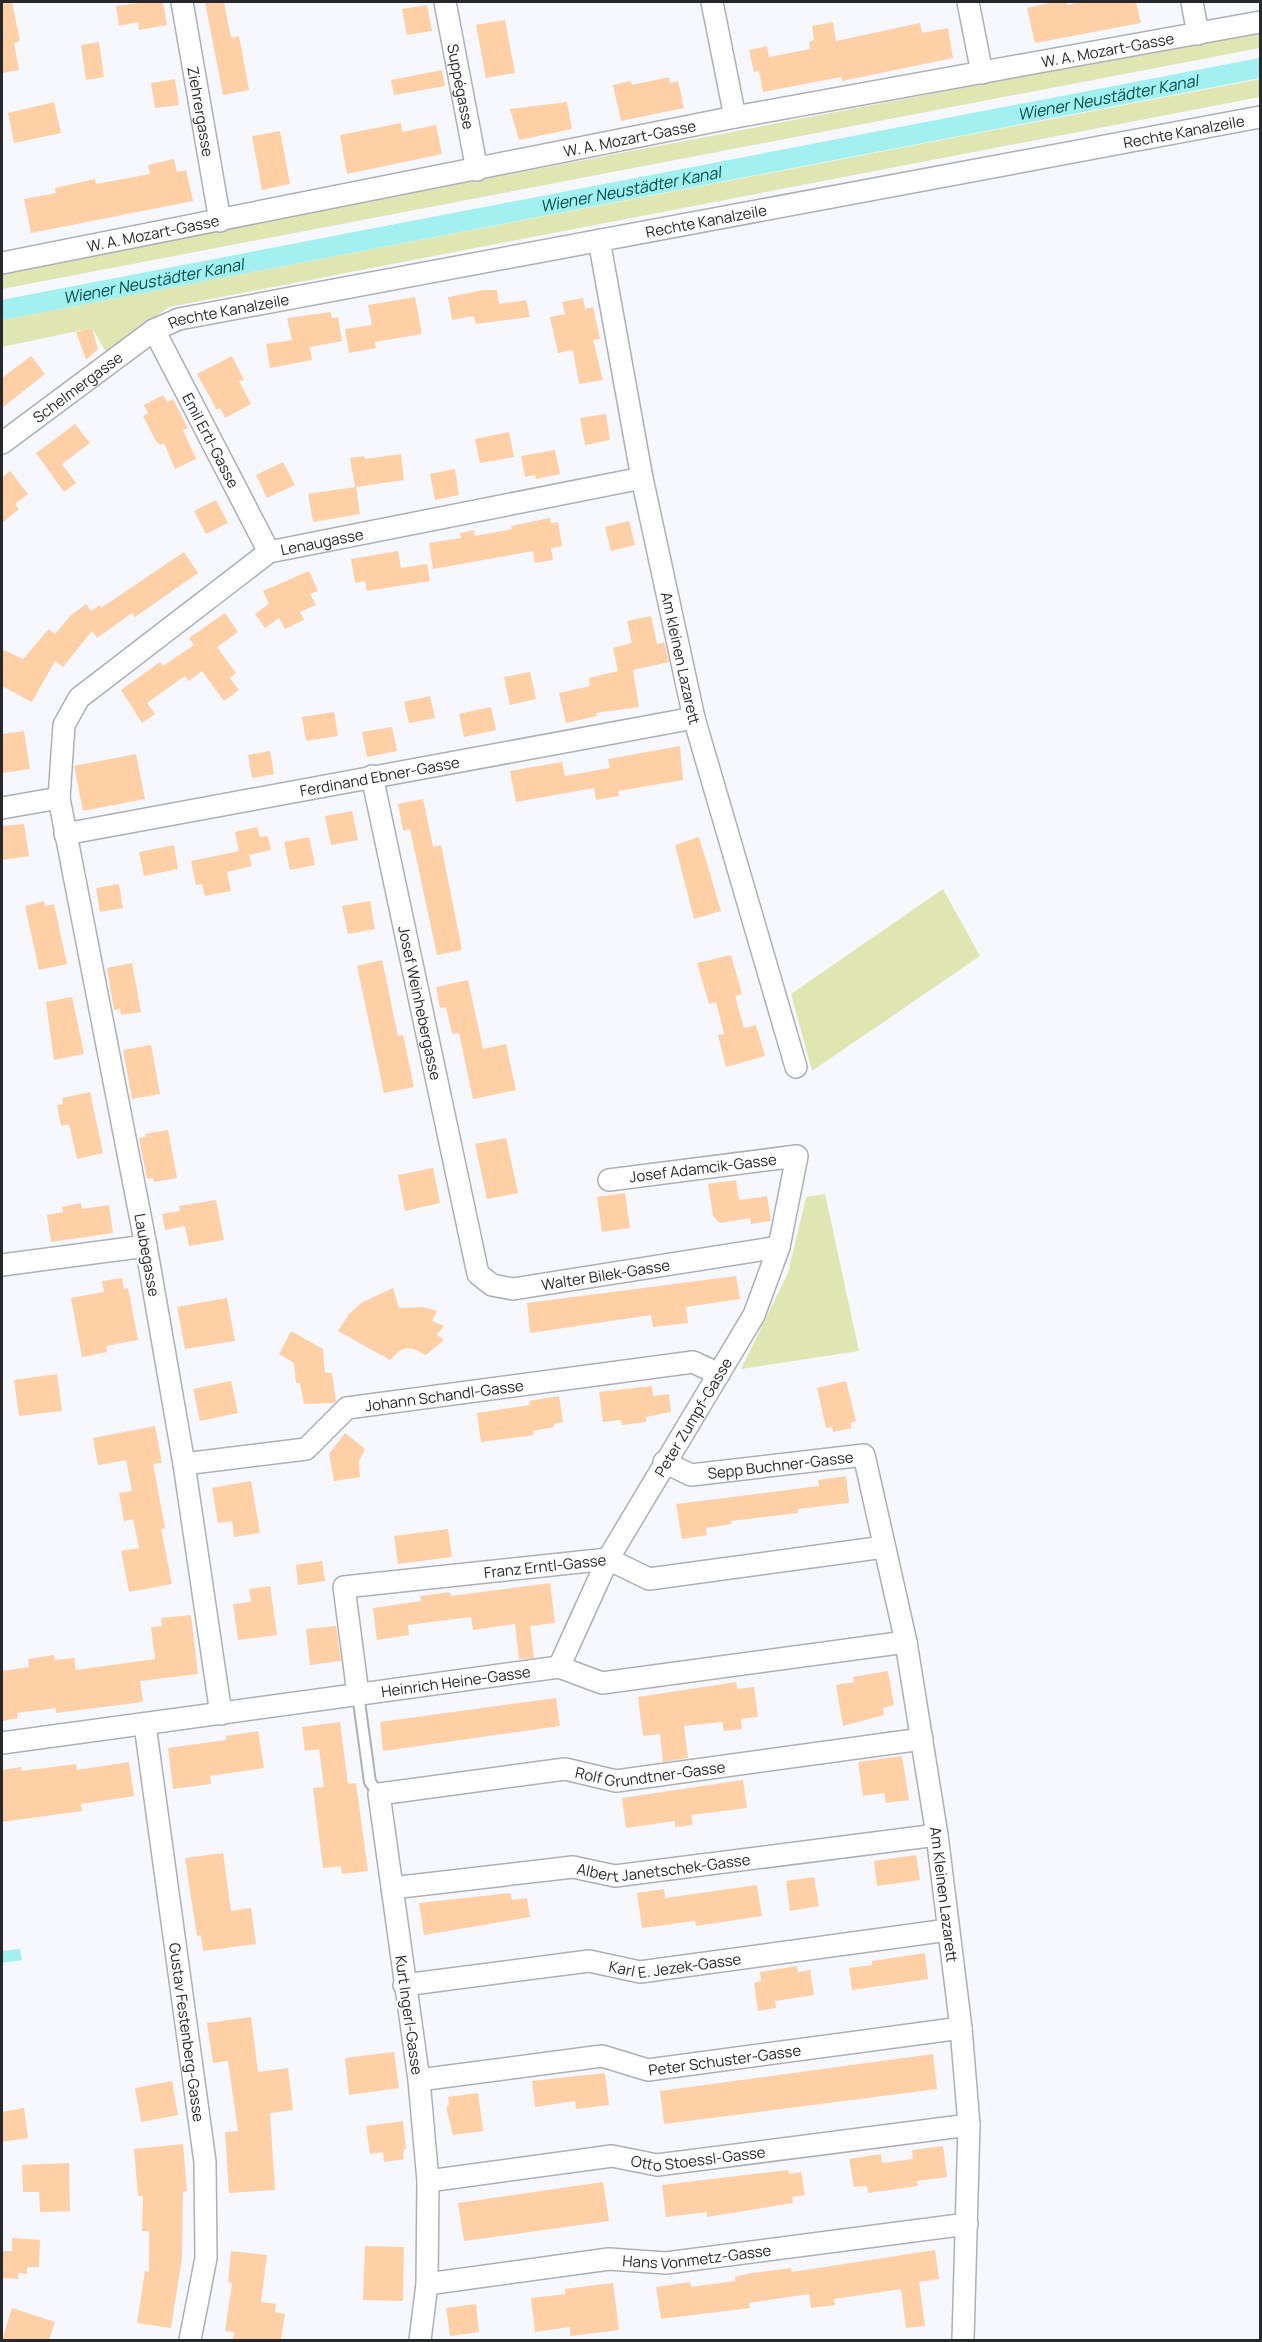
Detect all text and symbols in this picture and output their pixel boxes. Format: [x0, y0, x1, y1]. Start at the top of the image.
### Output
street label: W. A. Mozart-Gasse [1039, 27, 1176, 72]
street label: Suppégasse [443, 42, 480, 131]
street label: Ziehrergasse [183, 65, 219, 158]
water label: Wiener Neustädter Kanal [1016, 69, 1202, 125]
street label: Rechte Kanalzeile [1122, 110, 1246, 153]
street label: W. A. Mozart-Gasse [562, 115, 698, 161]
water label: Wiener Neustädter Kanal [538, 161, 725, 217]
street label: Rechte Kanalzeile [644, 199, 769, 242]
street label: W. A. Mozart-Gasse [85, 209, 221, 256]
water label: Wiener Neustädter Kanal [61, 252, 248, 309]
street label: Rechte Kanalzeile [165, 288, 291, 333]
street label: Schelmergasse [28, 346, 127, 427]
street label: Emil Ertl-Gasse [178, 389, 245, 492]
street label: Lenaugasse [279, 523, 365, 560]
street label: Am kleinen Lazarett [656, 590, 706, 727]
street label: Ferdinand Ebner-Gasse [298, 751, 462, 801]
street label: Josef Weinhebergasse [394, 924, 447, 1082]
street label: Josef Adamcik-Gasse [628, 1149, 778, 1187]
street label: Laubegasse [129, 1212, 165, 1299]
street label: Walter Bilek-Gasse [540, 1254, 672, 1295]
street label: Peter Zumpf-Gasse [649, 1353, 737, 1481]
street label: Johann Schandl-Gasse [364, 1374, 525, 1416]
street label: Sepp Buchner-Gasse [706, 1446, 855, 1484]
street label: Franz Erntl-Gasse [483, 1549, 607, 1583]
street label: Heinrich Heine-Gasse [380, 1660, 532, 1702]
street label: Rolf Grundtner-Gasse [573, 1756, 727, 1792]
street label: Am Kleinen Lazarett [925, 1825, 963, 1963]
street label: Albert Janetschek-Gasse [575, 1848, 752, 1887]
street label: Gustav Festenberg-Gasse [164, 1941, 210, 2123]
street label: Karl E. Jezek-Gasse [607, 1948, 743, 1983]
street label: Kurt Ingerl-Gasse [390, 1954, 428, 2076]
street label: Peter Schuster-Gasse [647, 2039, 802, 2080]
street label: Otto Stoessl-Gasse [629, 2141, 767, 2176]
street label: Hans Vonmetz-Gasse [622, 2239, 773, 2274]

